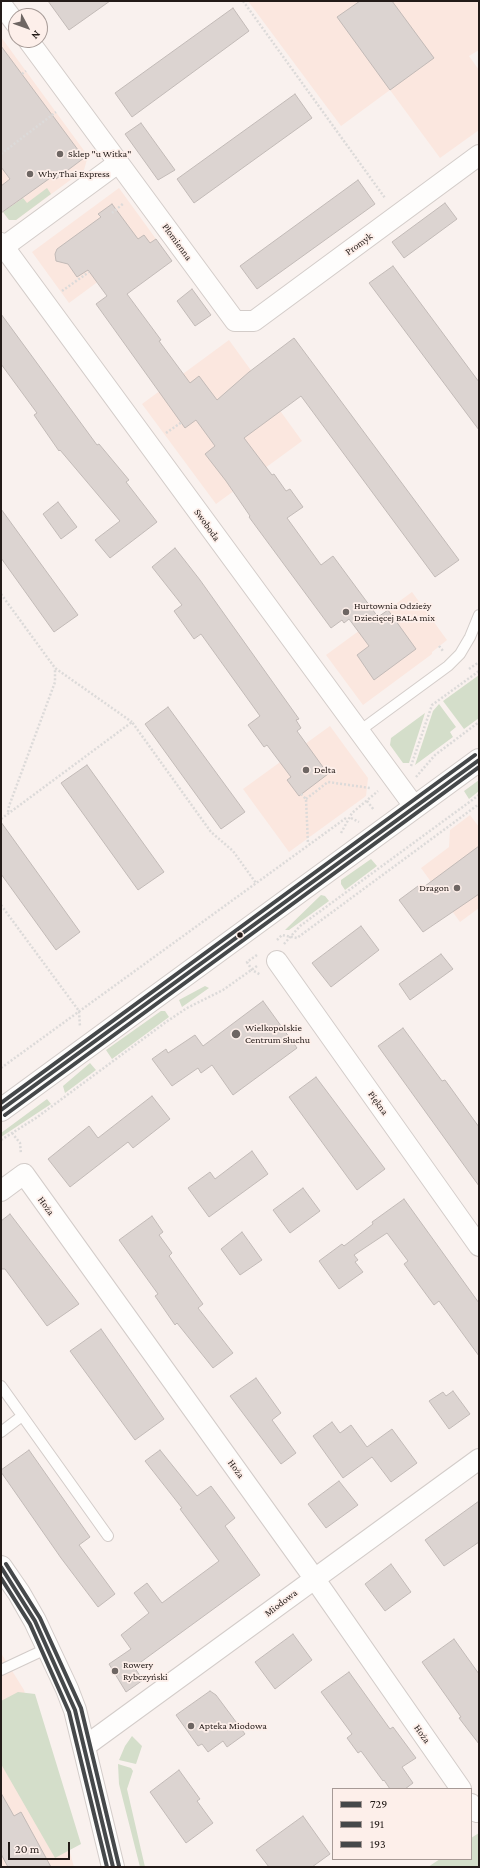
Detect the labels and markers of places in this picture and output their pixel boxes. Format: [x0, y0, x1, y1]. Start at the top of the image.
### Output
place label: Sklep "u Witka" [68, 148, 131, 160]
marker: Sklep "u Witka" [55, 149, 65, 159]
place label: Why Thai Express [38, 168, 110, 180]
marker: Why Thai Express [25, 169, 35, 179]
place label: Hurtownia Odzieży Dziecięcej BALA mix [354, 600, 435, 624]
marker: Hurtownia Odzieży Dziecięcej BALA mix [341, 607, 351, 617]
place label: Delta [314, 764, 336, 776]
marker: Delta [301, 765, 311, 775]
place label: Dragon [419, 882, 449, 894]
marker: Dragon [452, 883, 462, 893]
unlabelled marker [235, 930, 245, 940]
place label: Wielkopolskie Centrum Słuchu [245, 1022, 310, 1046]
marker: Wielkopolskie Centrum Słuchu [230, 1028, 242, 1040]
place label: Rowery Rybczyński [123, 1659, 168, 1682]
marker: Rowery Rybczyński [110, 1666, 120, 1676]
place label: Apteka Miodowa [199, 1720, 267, 1732]
marker: Apteka Miodowa [186, 1721, 196, 1731]

